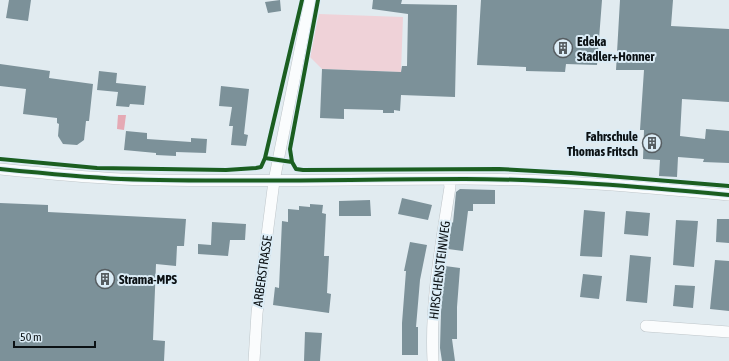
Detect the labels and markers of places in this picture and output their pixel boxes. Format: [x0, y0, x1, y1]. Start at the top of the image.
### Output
place label: Edeka Stadler+Honner [577, 34, 655, 64]
building icon: Edeka Stadler+Honner [552, 37, 574, 59]
place label: Fahrschule Thomas Fritsch [567, 129, 638, 159]
building icon: Fahrschule Thomas Fritsch [641, 132, 663, 154]
building icon: Strama-MPS [94, 268, 116, 290]
place label: Strama-MPS [119, 272, 178, 287]

